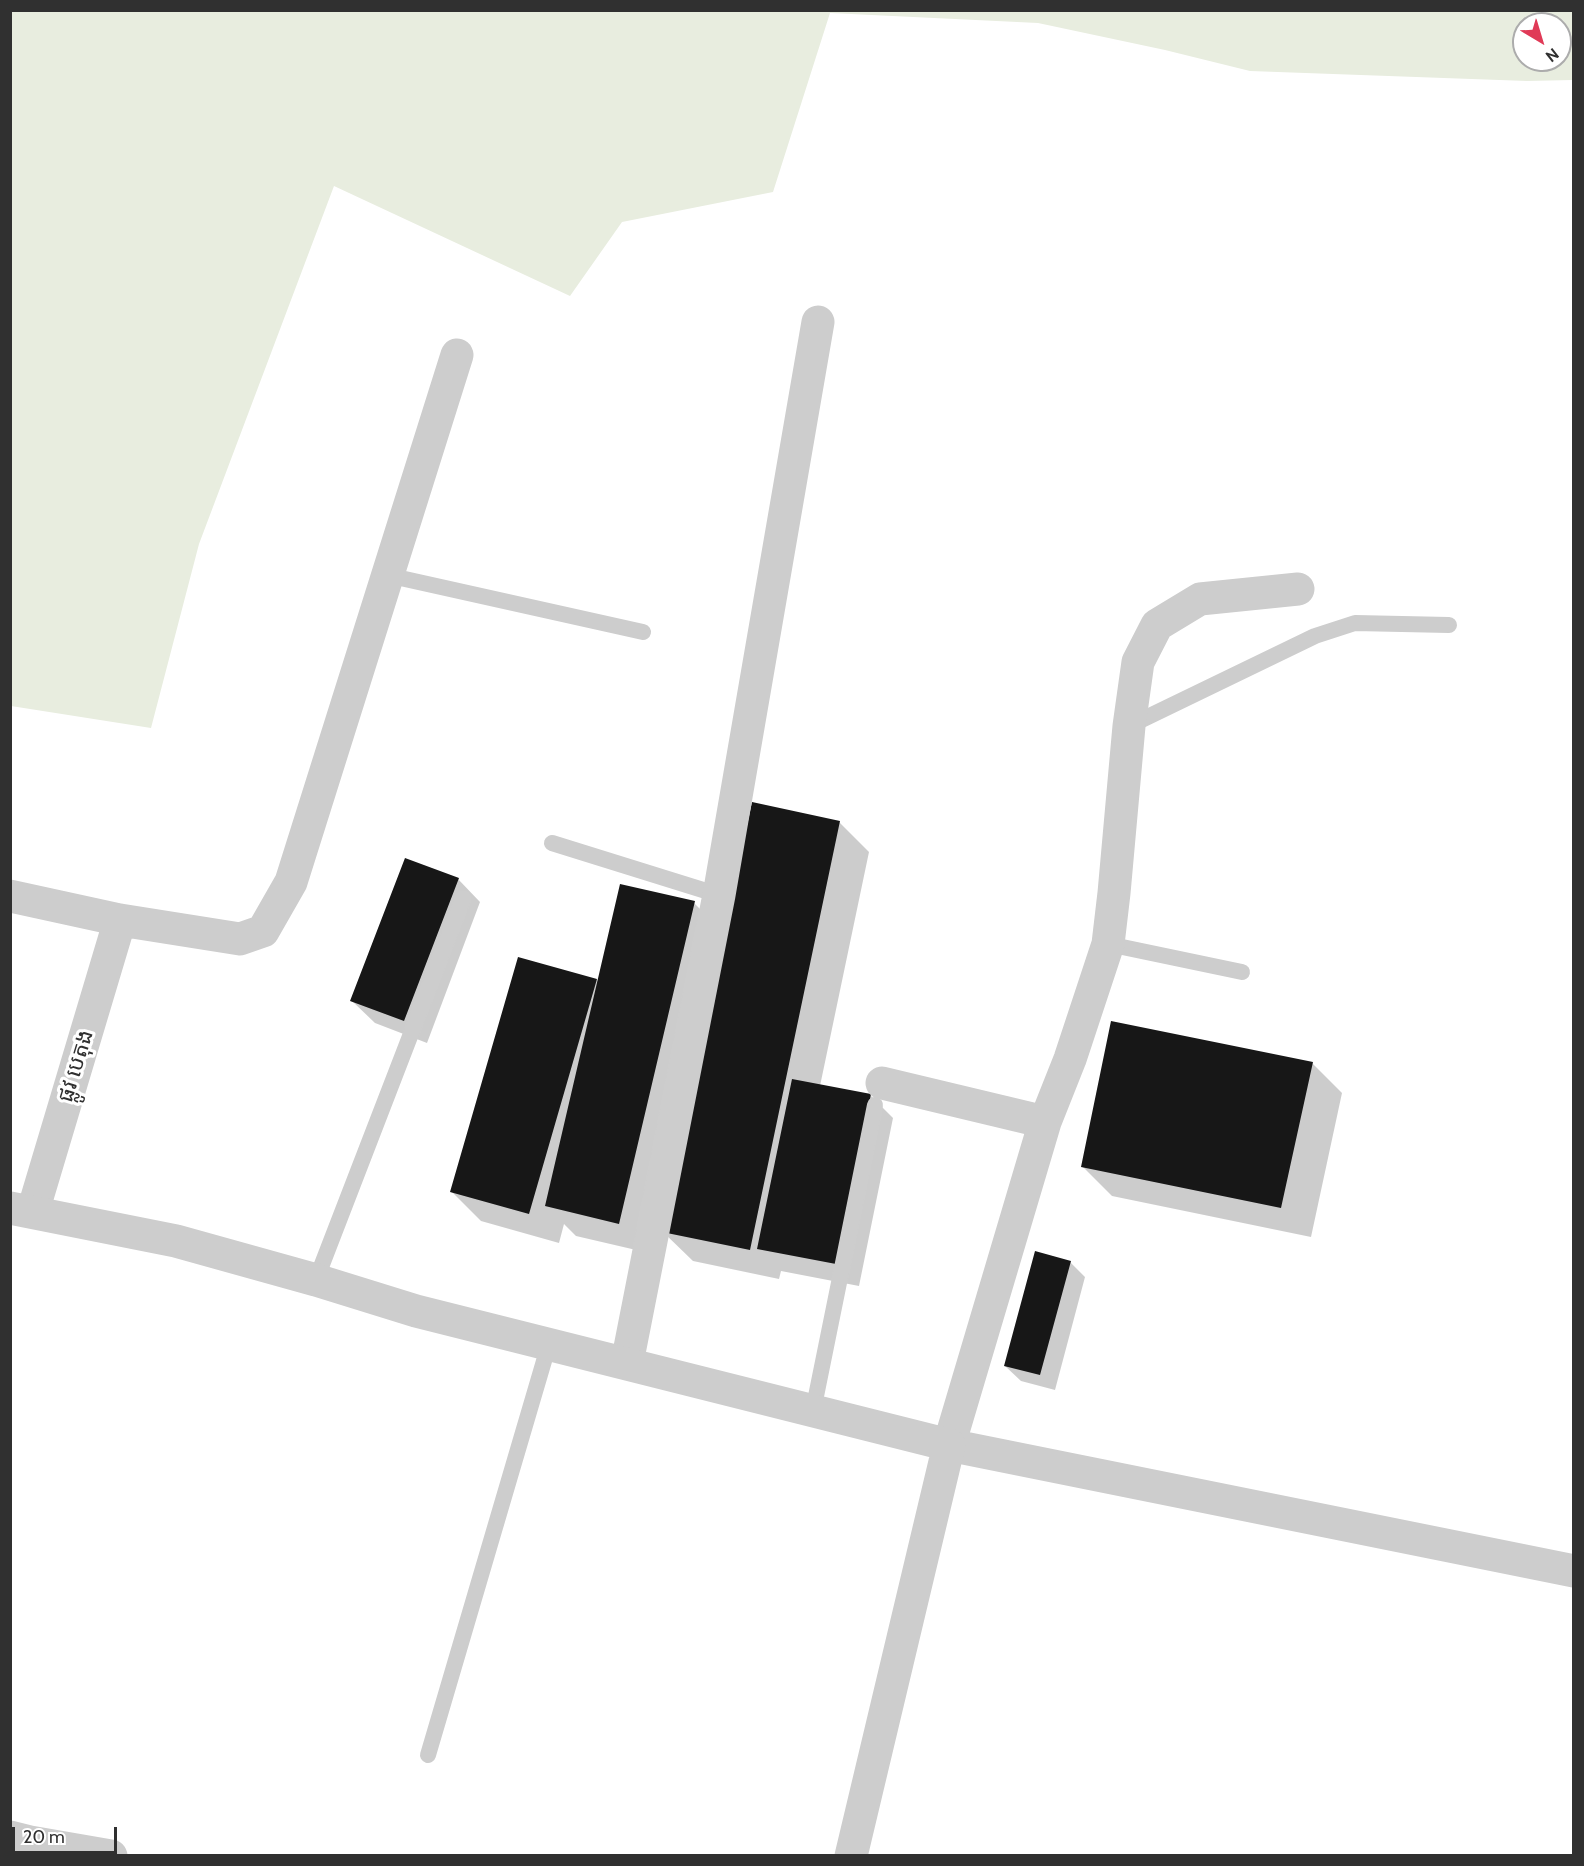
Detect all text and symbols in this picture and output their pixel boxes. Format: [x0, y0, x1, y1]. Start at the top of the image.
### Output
north arrow [1512, 12, 1572, 72]
text: N [1542, 44, 1562, 66]
street label: ផ្លូវ បេតុង [53, 1027, 99, 1105]
scale bar [15, 1815, 120, 1853]
text: 20 m [23, 1826, 65, 1848]

